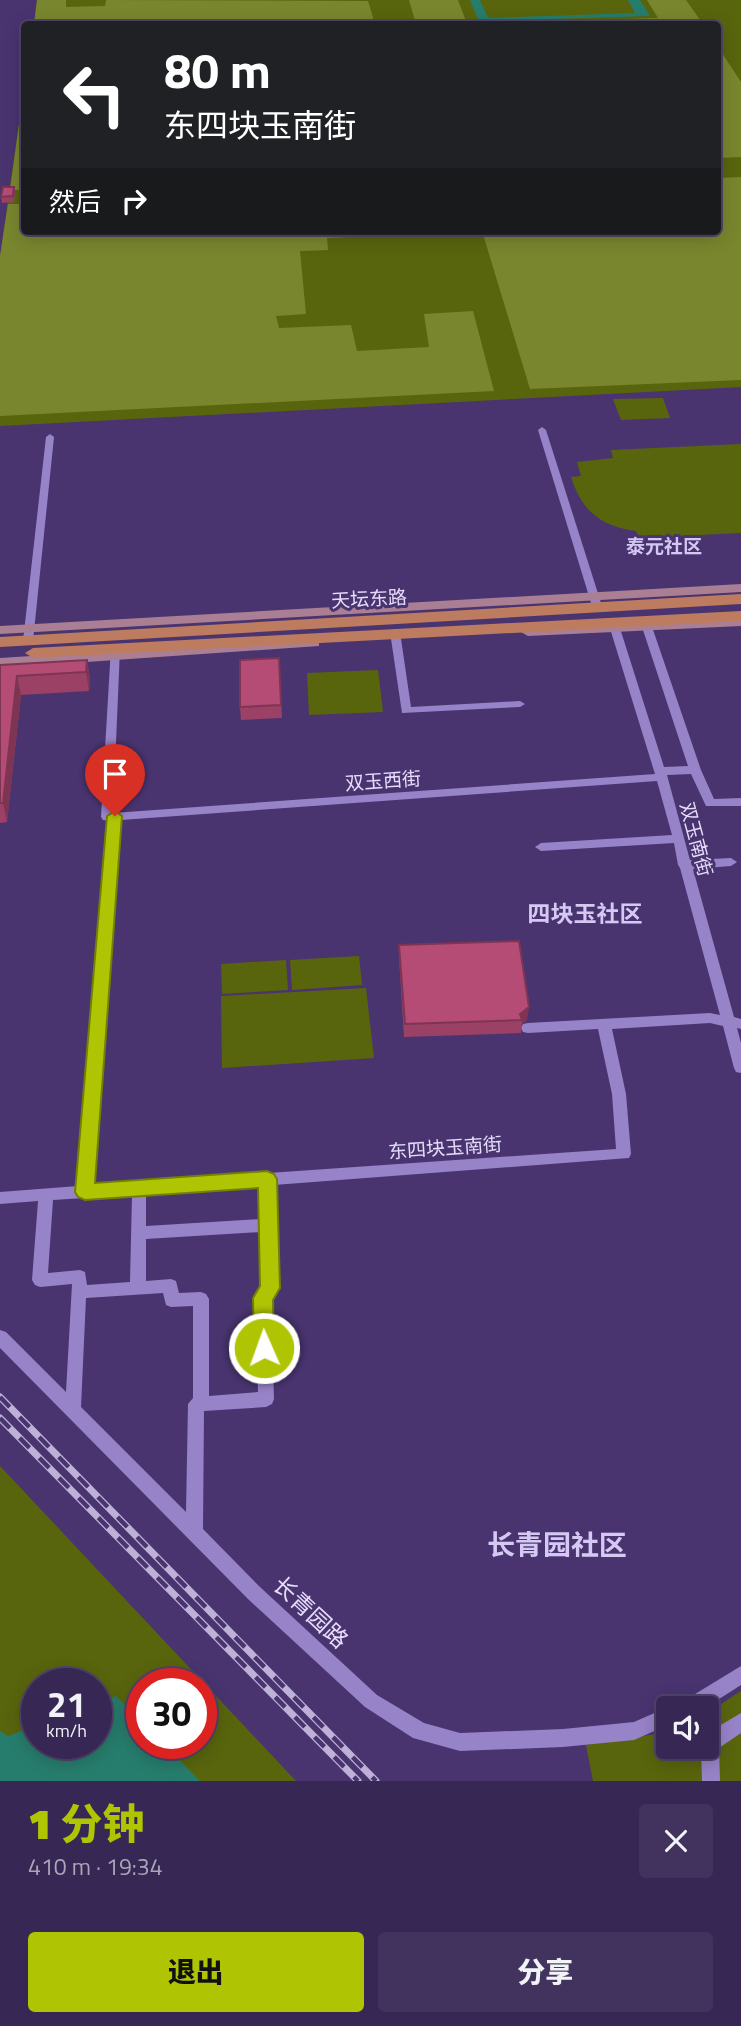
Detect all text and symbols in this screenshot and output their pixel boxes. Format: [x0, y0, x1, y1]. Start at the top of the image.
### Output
text: 80 m [164, 32, 271, 107]
icon: left [49, 49, 140, 140]
text: 东四块玉南街 [164, 101, 356, 149]
text: 然后 [49, 182, 101, 221]
icon: right [115, 182, 153, 220]
district label: 泰元社区 [626, 531, 702, 560]
street label: 天坛东路 [330, 582, 408, 614]
pin [85, 744, 145, 816]
icon: arrive [96, 755, 134, 793]
street label: 双玉西街 [344, 763, 422, 797]
street label: 双玉南街 [673, 799, 721, 879]
district label: 四块玉社区 [528, 896, 643, 931]
street label: 东四块玉南街 [387, 1129, 503, 1165]
position arrow [227, 1311, 301, 1385]
district label: 长青园社区 [487, 1523, 627, 1566]
street label: 长青园路 [265, 1568, 357, 1656]
speed limit sign: 30 [126, 1668, 217, 1759]
text: 21 [47, 1677, 86, 1731]
map controls [656, 1696, 719, 1759]
button: sound [656, 1696, 719, 1759]
text: km/h [46, 1717, 87, 1744]
text: 1 分钟 [28, 1791, 144, 1855]
button: close [639, 1804, 713, 1878]
text: 410 m · 19:34 [28, 1849, 163, 1884]
button: 退出 [28, 1932, 364, 2012]
button: 分享 [378, 1932, 713, 2012]

